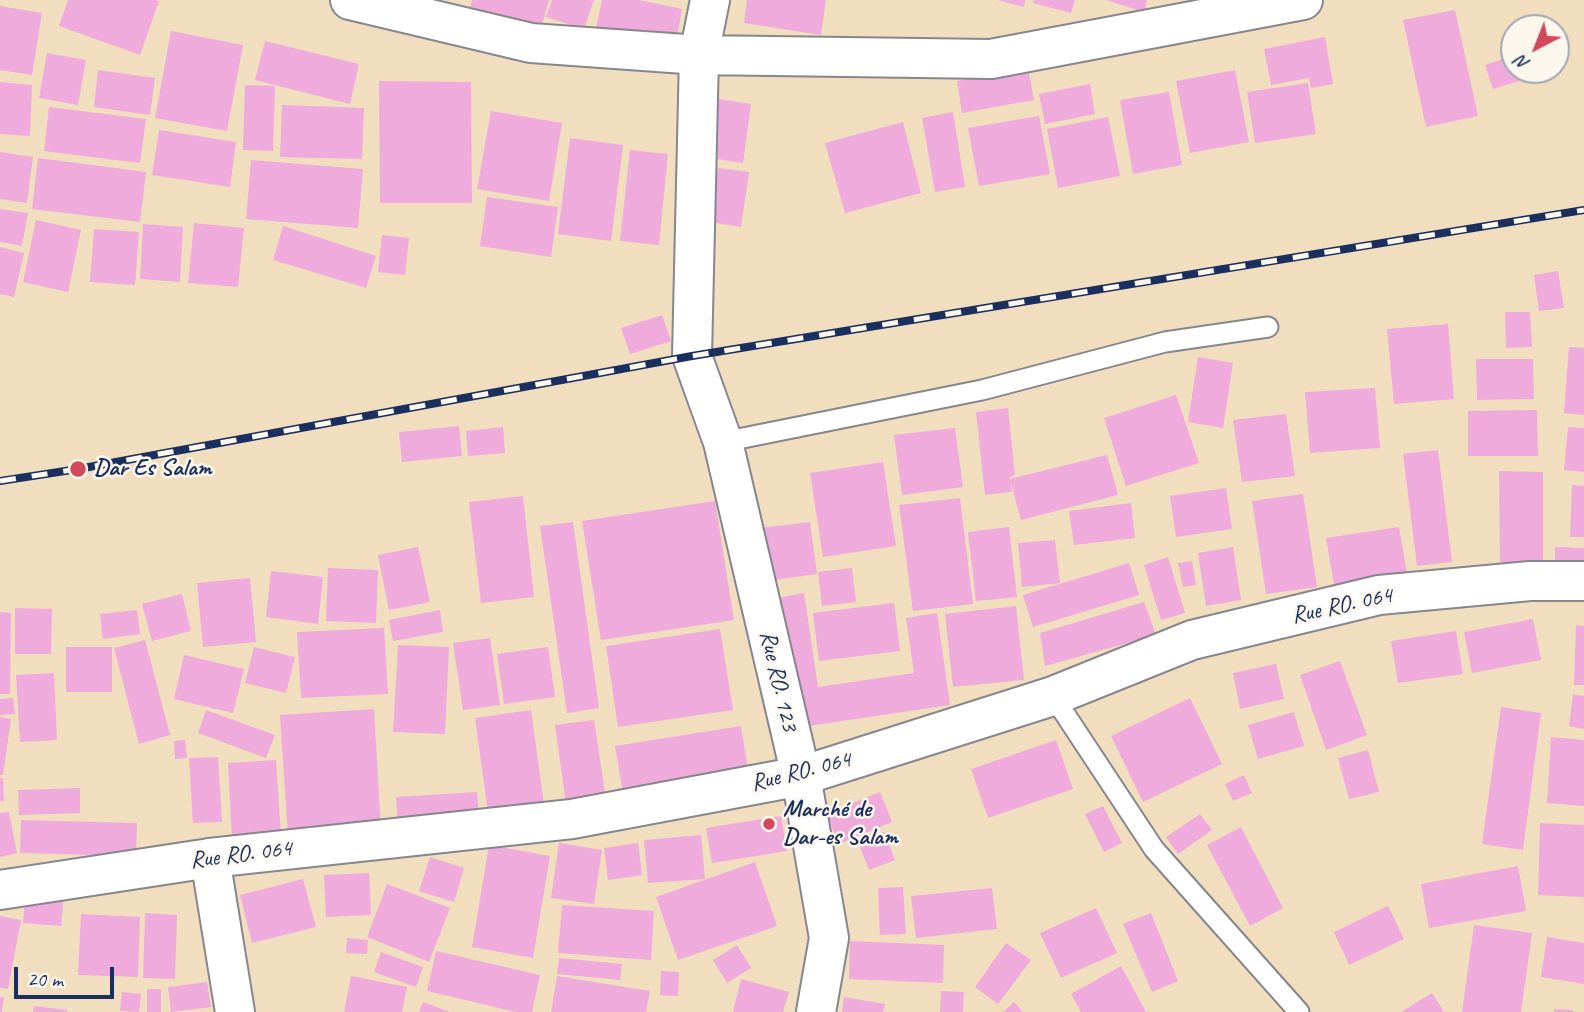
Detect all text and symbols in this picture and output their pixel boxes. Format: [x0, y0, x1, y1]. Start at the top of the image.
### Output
north arrow [1500, 14, 1570, 84]
text: N [1510, 50, 1535, 76]
place label: Dar Es Salam [94, 455, 211, 483]
marker: Dar Es Salam [68, 459, 88, 479]
street label: Rue RO. 064 [1289, 581, 1395, 631]
street label: Rue RO. 123 [752, 628, 804, 734]
street label: Rue RO. 064 [748, 746, 854, 798]
place label: Marché de Dar-es Salam [783, 796, 898, 852]
marker: Marché de Dar-es Salam [761, 816, 777, 832]
street label: Rue RO. 064 [189, 834, 293, 876]
scale bar [18, 953, 117, 997]
text: 20 m [27, 966, 63, 992]

